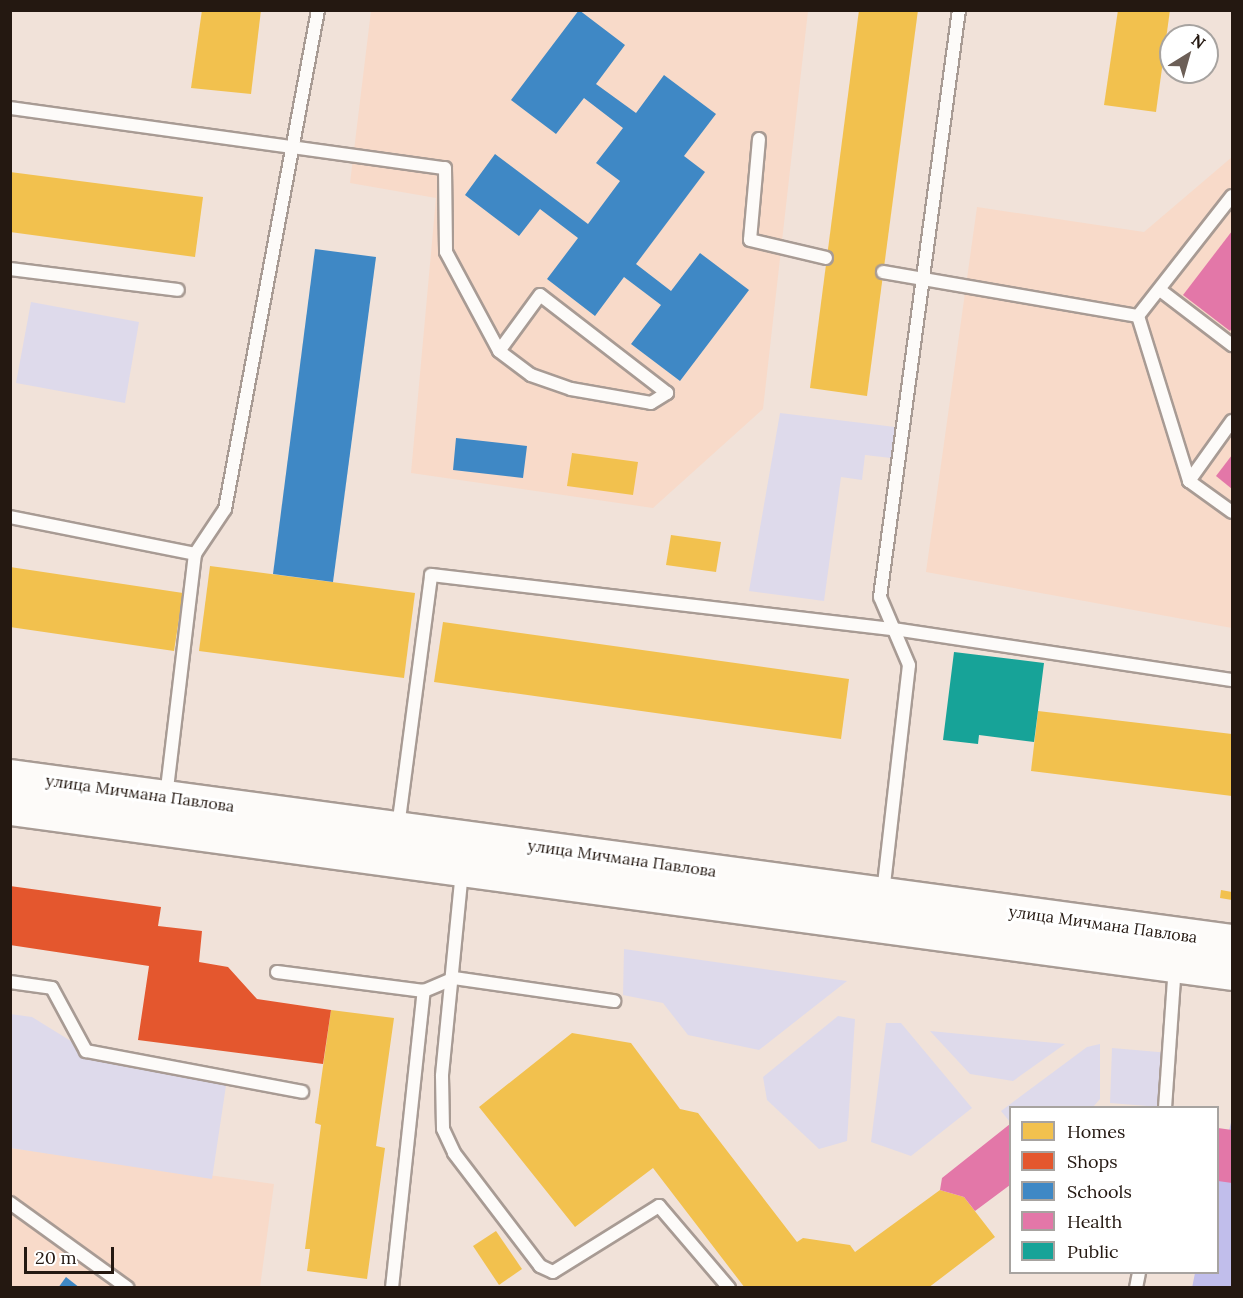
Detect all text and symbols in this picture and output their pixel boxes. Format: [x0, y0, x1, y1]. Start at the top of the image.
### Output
north arrow [1159, 24, 1219, 84]
text: N [1188, 30, 1210, 53]
street label: улица Мичмана Павлова [44, 770, 236, 816]
street label: улица Мичмана Павлова [526, 835, 718, 881]
street label: улица Мичмана Павлова [1007, 901, 1199, 947]
legend [1009, 1106, 1219, 1274]
text: Homes [1067, 1120, 1125, 1143]
text: Shops [1067, 1150, 1118, 1173]
text: Schools [1067, 1180, 1132, 1203]
text: Health [1067, 1210, 1122, 1233]
scale bar [27, 1235, 117, 1273]
text: Public [1067, 1240, 1119, 1263]
text: 20 m [35, 1246, 77, 1269]

